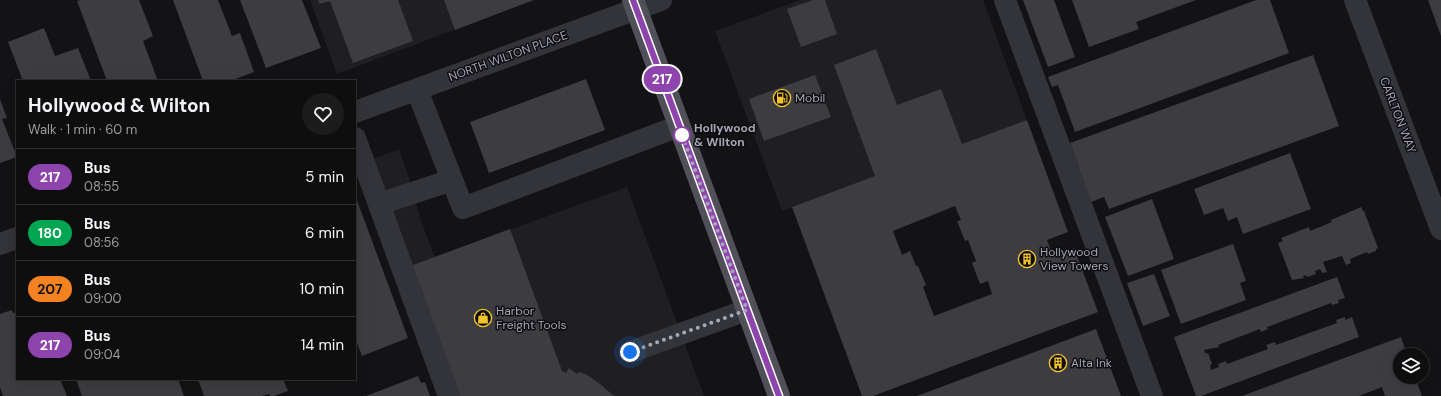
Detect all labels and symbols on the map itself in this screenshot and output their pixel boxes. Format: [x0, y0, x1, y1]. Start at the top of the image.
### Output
street label: NORTH WILTON PLACE [446, 27, 570, 85]
line badge: 217 [639, 66, 685, 92]
street label: CARLTON WAY [1376, 75, 1420, 155]
fuel station icon: Mobil [772, 88, 792, 108]
place label: Mobil [795, 90, 825, 106]
place label: Hollywood & Wilton [694, 120, 756, 150]
marker: Hollywood & Wilton [673, 126, 691, 144]
place label: Hollywood View Towers [1040, 244, 1109, 274]
building icon: Hollywood View Towers [1017, 249, 1037, 269]
place label: Harbor Freight Tools [496, 303, 566, 333]
shop icon: Harbor Freight Tools [473, 308, 493, 328]
your location [620, 342, 640, 362]
building icon: Alta Ink [1048, 353, 1068, 373]
place label: Alta Ink [1071, 355, 1112, 371]

